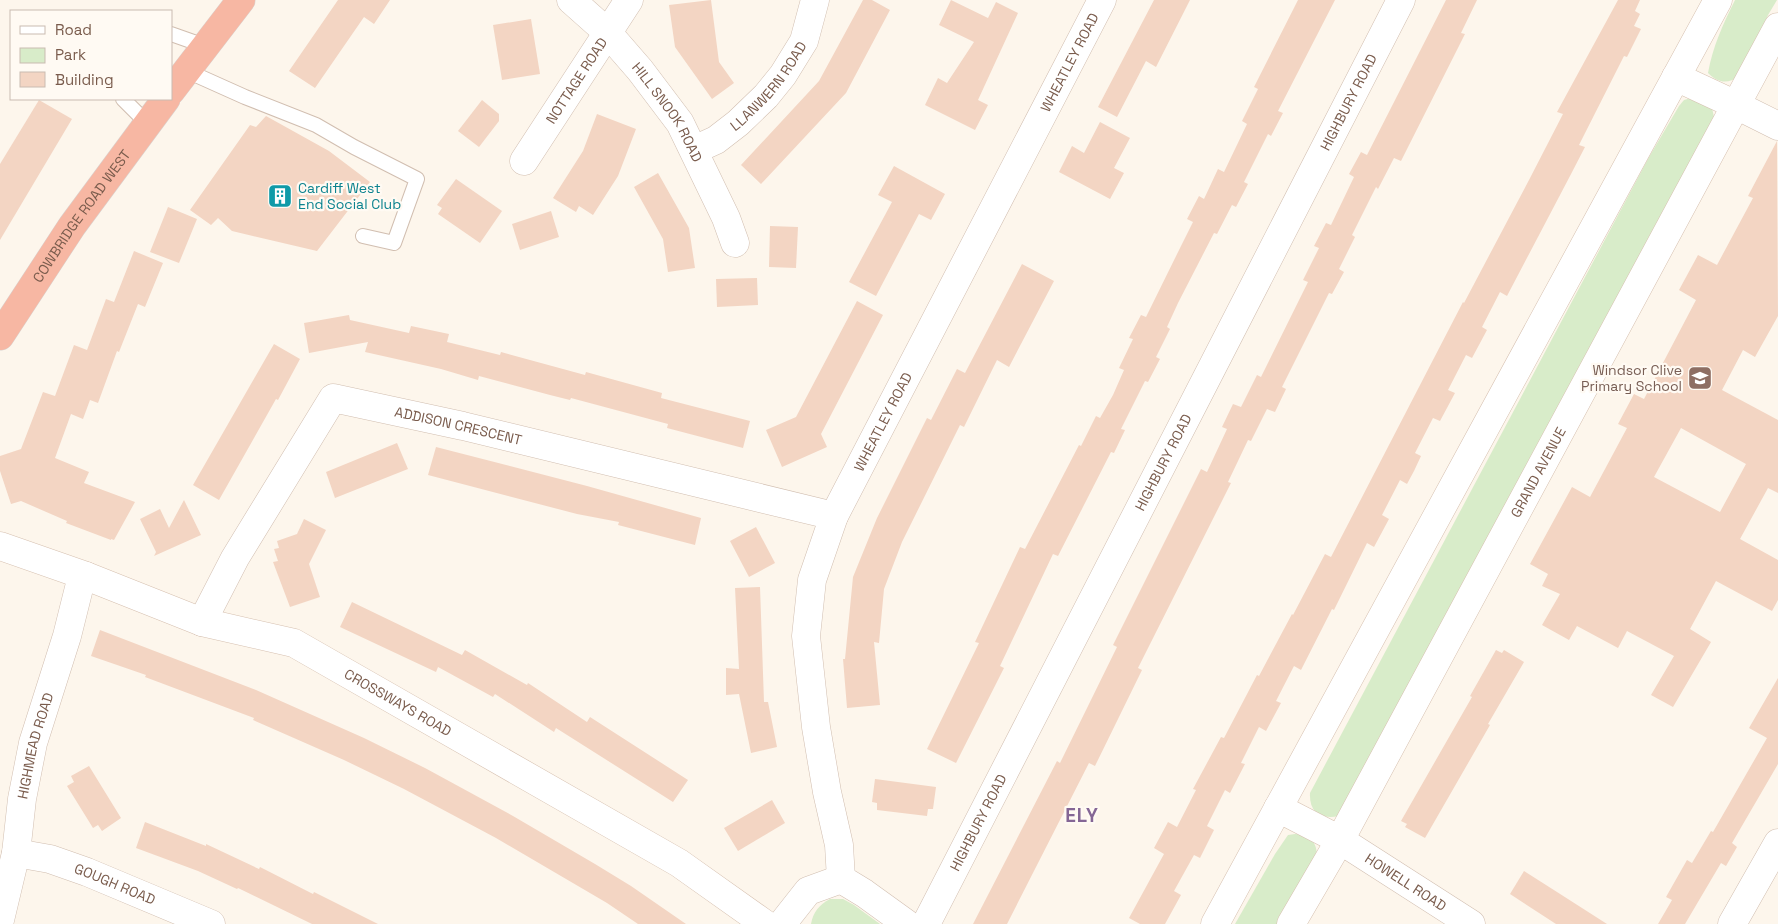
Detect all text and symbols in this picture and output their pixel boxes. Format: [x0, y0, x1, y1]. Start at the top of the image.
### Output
legend [10, 10, 172, 100]
street label: WHEATLEY ROAD [1036, 10, 1103, 115]
text: Road [55, 20, 92, 39]
street label: NOTTAGE ROAD [542, 34, 611, 127]
street label: LLANWERN ROAD [726, 38, 811, 135]
text: Park [55, 45, 86, 64]
street label: HIGHBURY ROAD [1316, 51, 1381, 154]
street label: HILL SNOOK ROAD [628, 58, 706, 165]
text: Building [55, 70, 114, 89]
street label: COWBRIDGE ROAD WEST [29, 146, 134, 286]
place label: Cardiff West End Social Club [298, 179, 401, 213]
building icon: Cardiff West End Social Club [267, 183, 293, 209]
place label: Windsor Clive Primary School [1581, 361, 1682, 395]
school or university icon: Windsor Clive Primary School [1687, 365, 1713, 391]
street label: WHEATLEY ROAD [850, 369, 916, 474]
street label: ADDISON CRESCENT [393, 403, 524, 449]
street label: HIGHBURY ROAD [1131, 411, 1196, 514]
street label: GRAND AVENUE [1506, 424, 1570, 521]
street label: CROSSWAYS ROAD [341, 665, 455, 740]
street label: HIGHMEAD ROAD [13, 691, 57, 800]
street label: HIGHBURY ROAD [946, 771, 1010, 874]
district label: ELY [1065, 803, 1099, 828]
street label: HOWELL ROAD [1362, 849, 1450, 915]
street label: GOUGH ROAD [72, 859, 158, 909]

